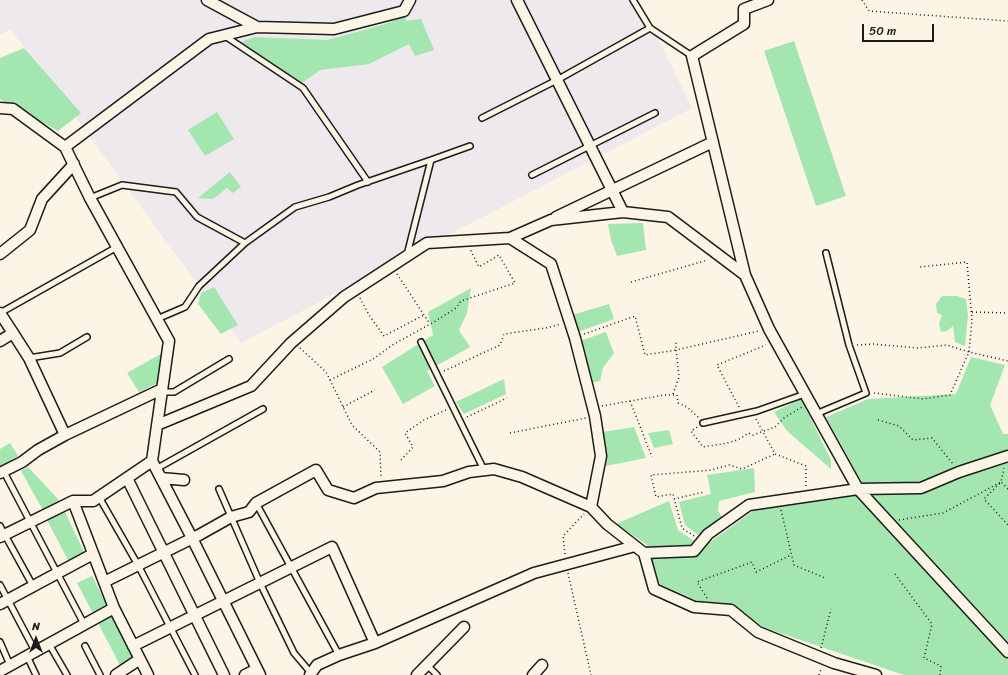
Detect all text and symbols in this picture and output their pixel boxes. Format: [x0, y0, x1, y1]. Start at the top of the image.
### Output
scale bar [864, 16, 936, 42]
text: 50 m [869, 20, 896, 42]
text: N [32, 617, 40, 636]
north arrow [16, 619, 56, 659]

